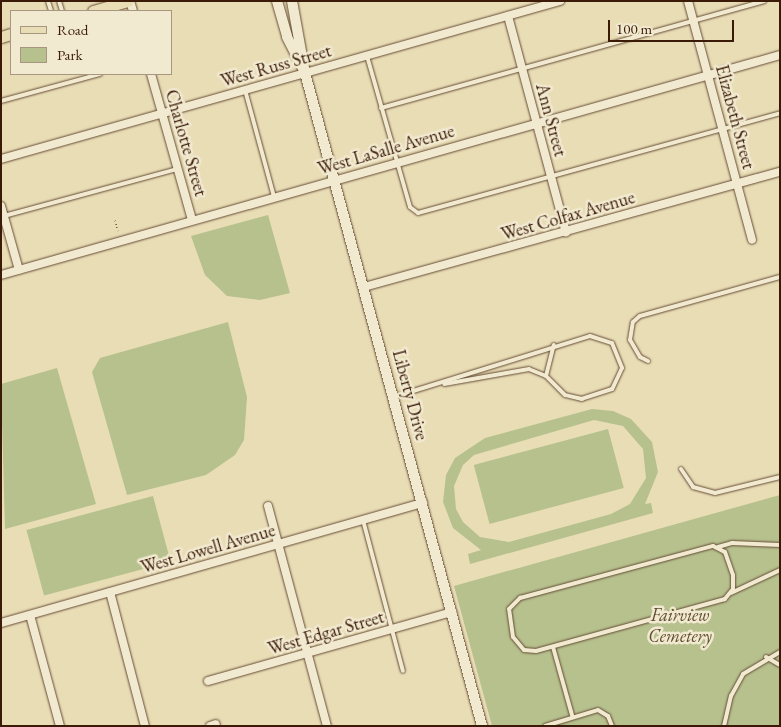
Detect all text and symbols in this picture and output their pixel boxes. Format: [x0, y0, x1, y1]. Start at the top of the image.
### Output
legend [10, 10, 172, 75]
scale bar [611, 10, 737, 42]
text: 100 m [616, 19, 652, 38]
text: Road [57, 20, 88, 39]
street label: West Russ Street [218, 40, 334, 92]
text: Park [57, 45, 83, 64]
street label: Elizabeth Street [711, 62, 759, 172]
street label: Ann Street [531, 81, 571, 159]
street label: Charlotte Street [160, 87, 212, 199]
street label: West LaSalle Avenue [315, 120, 457, 180]
street label: West Colfax Avenue [499, 187, 637, 245]
street label: Liberty Drive [388, 347, 432, 443]
street label: West Lowell Avenue [138, 519, 278, 579]
park label: Fairview Cemetery [648, 605, 712, 648]
street label: West Edgar Street [265, 606, 387, 660]

